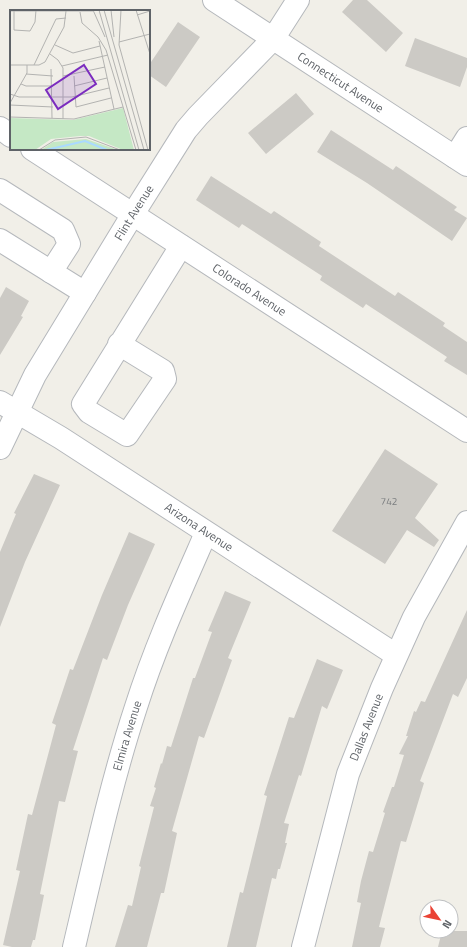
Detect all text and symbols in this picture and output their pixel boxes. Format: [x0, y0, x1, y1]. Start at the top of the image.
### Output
inset map [10, 10, 150, 150]
street label: Connecticut Avenue [294, 47, 388, 117]
street label: Flint Avenue [109, 181, 158, 244]
street label: Colorado Avenue [209, 258, 290, 321]
house number: 742 [381, 494, 397, 509]
street label: Arizona Avenue [161, 498, 237, 556]
street label: Dallas Avenue [344, 691, 388, 764]
street label: Elmira Avenue [107, 698, 146, 773]
north arrow [419, 899, 459, 939]
text: N [439, 917, 456, 932]

